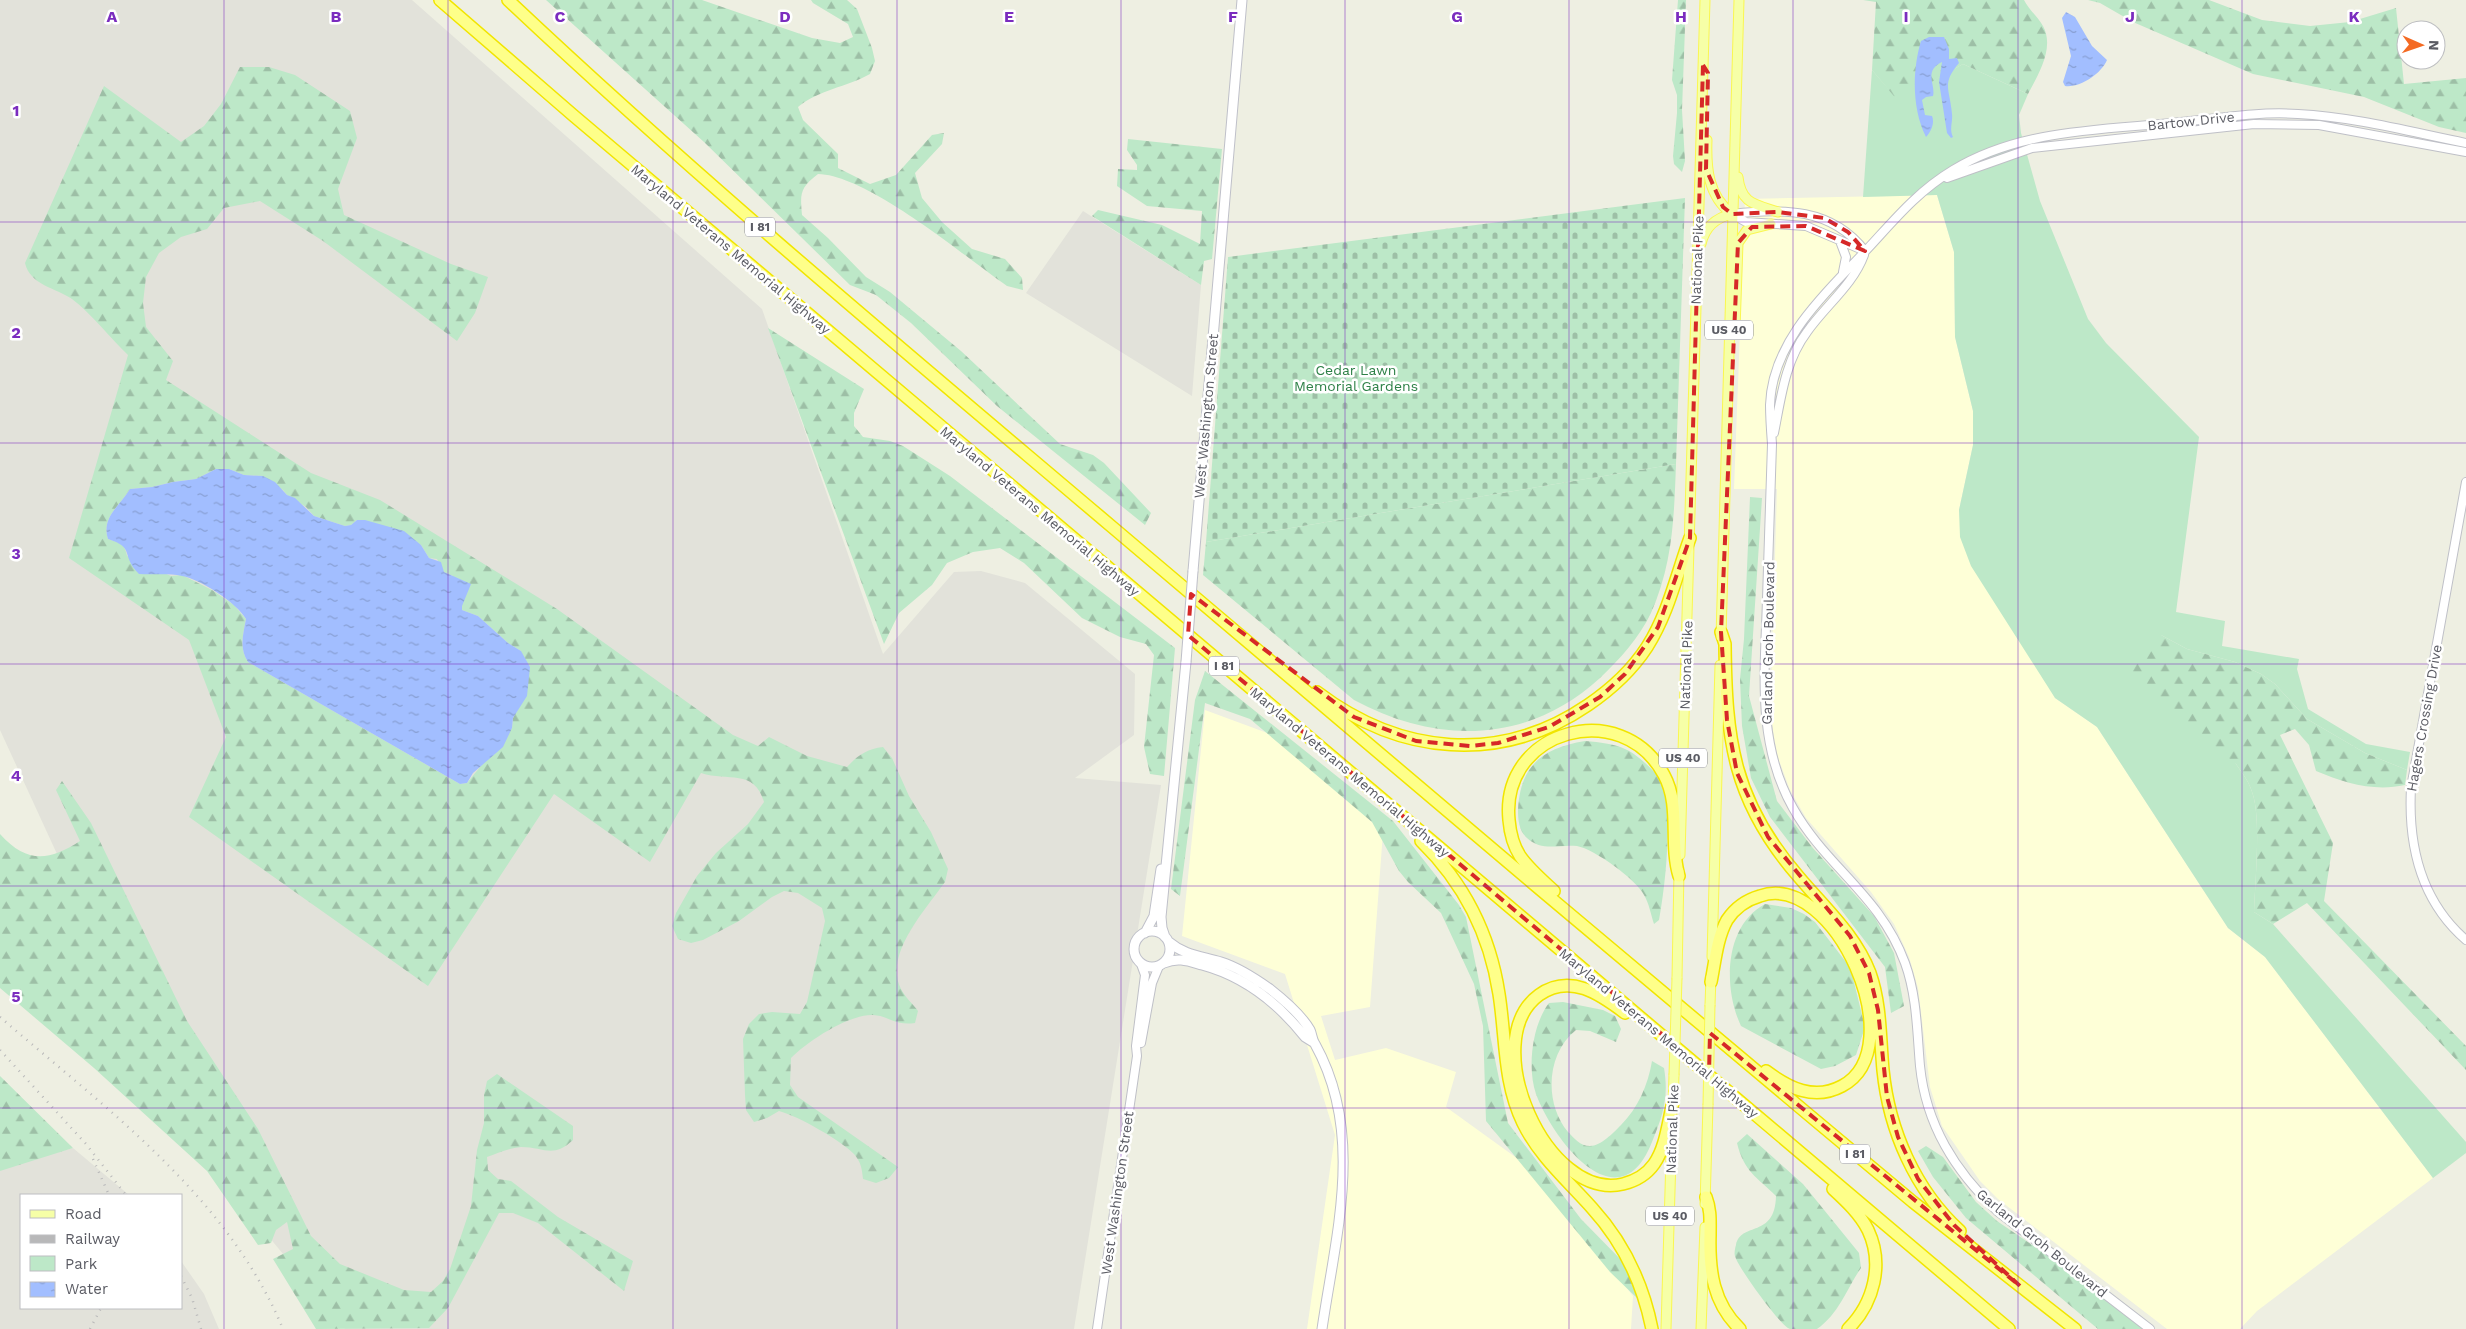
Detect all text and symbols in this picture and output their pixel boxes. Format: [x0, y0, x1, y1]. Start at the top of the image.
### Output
text: A [107, 7, 118, 26]
text: B [331, 7, 342, 26]
text: C [555, 7, 566, 26]
text: D [779, 7, 791, 26]
text: E [1004, 7, 1014, 26]
text: F [1228, 7, 1238, 26]
text: G [1451, 7, 1463, 26]
text: H [1675, 7, 1687, 26]
text: I [1903, 7, 1909, 26]
text: J [2125, 7, 2135, 26]
text: K [2348, 7, 2360, 26]
north arrow [2396, 20, 2446, 70]
text: N [2426, 40, 2442, 51]
text: 1 [13, 101, 19, 120]
street label: Bartow Drive [2147, 108, 2235, 134]
street label: Maryland Veterans Memorial Highway [628, 161, 834, 338]
street label: National Pike [1687, 215, 1707, 305]
road number: I 81 [745, 218, 775, 236]
road number: US 40 [1705, 320, 1753, 340]
text: 2 [11, 323, 21, 342]
street label: West Washington Street [1191, 333, 1221, 499]
park label: Cedar Lawn Memorial Gardens [1294, 362, 1418, 394]
street label: Maryland Veterans Memorial Highway [937, 423, 1143, 600]
text: 3 [11, 544, 21, 563]
street label: Garland Groh Boulevard [1759, 561, 1777, 725]
street label: National Pike [1676, 620, 1696, 710]
street label: Hagers Crossing Drive [2403, 643, 2445, 793]
road number: I 81 [1209, 656, 1239, 676]
street label: Maryland Veterans Memorial Highway [1247, 684, 1453, 861]
road number: US 40 [1659, 748, 1707, 768]
text: 4 [11, 766, 21, 785]
street label: Maryland Veterans Memorial Highway [1556, 945, 1762, 1122]
text: 5 [11, 987, 21, 1006]
street label: National Pike [1662, 1084, 1682, 1174]
street label: West Washington Street [1098, 1110, 1136, 1276]
road number: I 81 [1840, 1144, 1870, 1164]
street label: Garland Groh Boulevard [1974, 1185, 2110, 1301]
legend [20, 1194, 182, 1309]
text: Road [65, 1205, 102, 1223]
road number: US 40 [1646, 1206, 1694, 1226]
text: Railway [65, 1230, 120, 1248]
text: Park [65, 1255, 98, 1273]
text: Water [65, 1280, 108, 1298]

